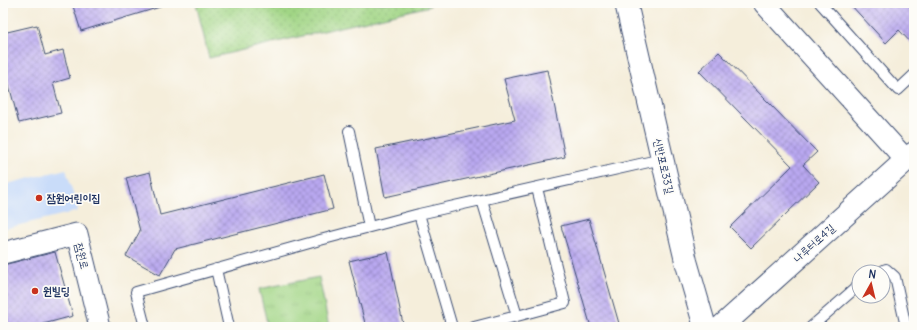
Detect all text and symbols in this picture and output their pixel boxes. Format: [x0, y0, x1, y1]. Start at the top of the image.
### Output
street label: 신반포로33길 [651, 137, 677, 195]
place label: 잠원어린이집 [46, 191, 100, 205]
marker: 잠원어린이집 [34, 193, 44, 203]
street label: 나루터로4길 [791, 221, 838, 265]
street label: 잠원로 [72, 241, 92, 271]
north arrow [851, 264, 891, 304]
text: N [868, 267, 877, 282]
place label: 원빌딩 [43, 284, 70, 298]
marker: 원빌딩 [30, 286, 40, 296]

